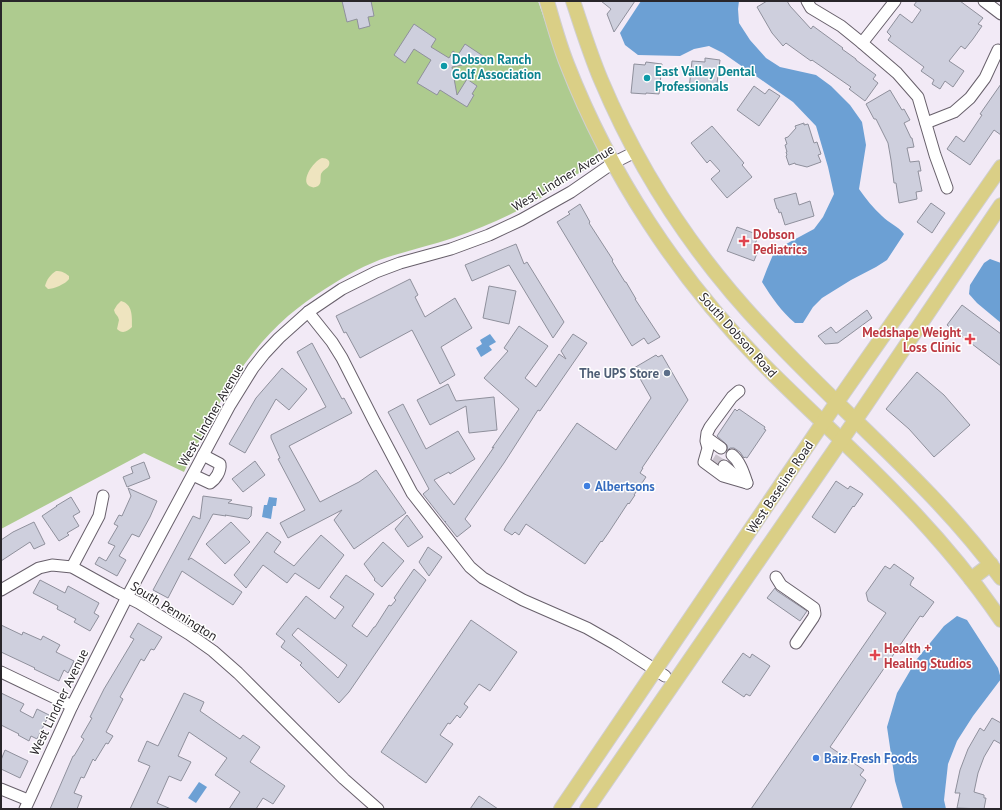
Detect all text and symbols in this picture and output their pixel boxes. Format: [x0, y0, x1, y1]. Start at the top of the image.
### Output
place label: Dobson Ranch Golf Association [452, 51, 541, 83]
marker: Dobson Ranch Golf Association [439, 61, 449, 71]
place label: East Valley Dental Professionals [655, 63, 755, 95]
marker: East Valley Dental Professionals [642, 73, 652, 83]
street label: West Lindner Avenue [509, 141, 617, 215]
place label: Dobson Pediatrics [753, 226, 808, 258]
marker: Dobson Pediatrics [738, 235, 750, 247]
street label: South Dobson Road [695, 289, 781, 381]
place label: Medshape Weight Loss Clinic [862, 324, 961, 356]
marker: Medshape Weight Loss Clinic [964, 333, 976, 345]
street label: West Lindner Avenue [175, 360, 247, 470]
place label: The UPS Store [579, 365, 659, 382]
marker: The UPS Store [662, 368, 672, 378]
street label: West Baseline Road [743, 437, 817, 537]
place label: Albertsons [595, 478, 655, 495]
marker: Albertsons [582, 481, 592, 491]
street label: South Pennington [127, 577, 221, 645]
place label: Health + Healing Studios [884, 640, 972, 672]
street label: West Lindner Avenue [26, 646, 92, 758]
marker: Health + Healing Studios [869, 649, 881, 661]
place label: Baiz Fresh Foods [824, 750, 918, 767]
marker: Baiz Fresh Foods [811, 753, 821, 763]

